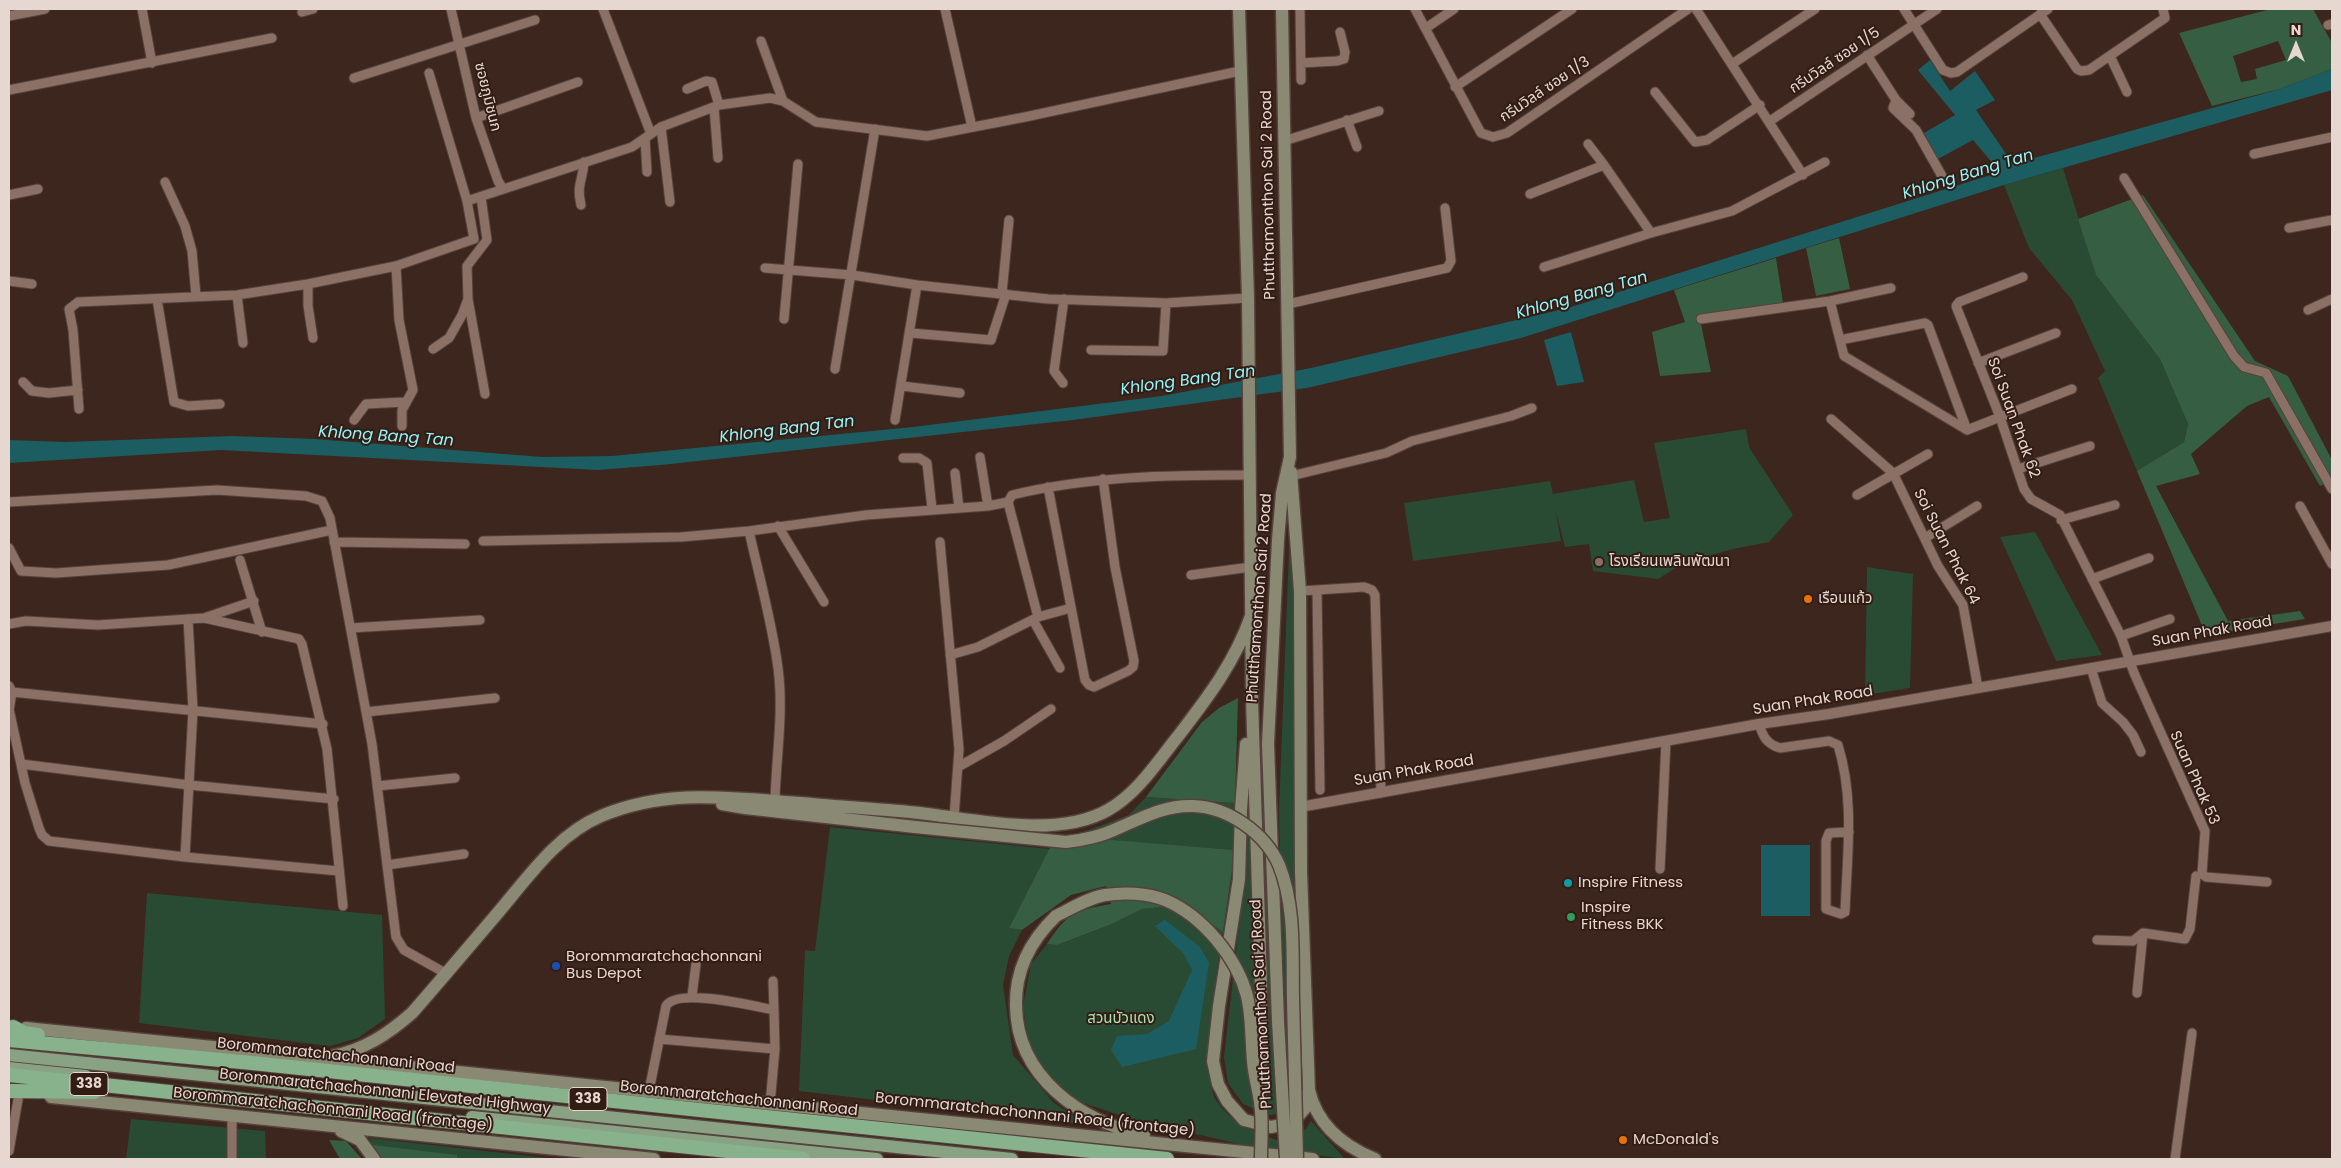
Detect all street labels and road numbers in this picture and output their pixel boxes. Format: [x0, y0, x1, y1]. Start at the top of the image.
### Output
street label: กรีนวิลล์ ซอย 1/5 [1786, 24, 1884, 98]
street label: กรีนวิลล์ ซอย 1/3 [1497, 53, 1593, 127]
street label: ซอยภูมิชนก [470, 61, 504, 133]
street label: Phutthamonthon Sai 2 Road [1258, 90, 1280, 300]
street label: Soi Suan Phak 62 [1983, 355, 2043, 481]
street label: Soi Suan Phak 64 [1909, 486, 1983, 608]
street label: Phutthamonthon Sai 2 Road [1244, 493, 1276, 703]
street label: Suan Phak Road [2151, 613, 2273, 651]
street label: Suan Phak Road [1752, 683, 1874, 719]
street label: Suan Phak 53 [2165, 728, 2223, 828]
street label: Suan Phak Road [1353, 752, 1475, 790]
street label: Phutthamonthon Sai 2 Road [1248, 899, 1276, 1109]
street label: Borommaratchachonnani Road [216, 1035, 456, 1077]
street label: Borommaratchachonnani Elevated Highway [219, 1066, 551, 1118]
road number: 338 [70, 1072, 108, 1096]
street label: Borommaratchachonnani Road [619, 1078, 859, 1120]
street label: Borommaratchachonnani Road (frontage) [172, 1084, 494, 1136]
road number: 338 [569, 1088, 607, 1110]
street label: Borommaratchachonnani Road (frontage) [874, 1089, 1196, 1141]

